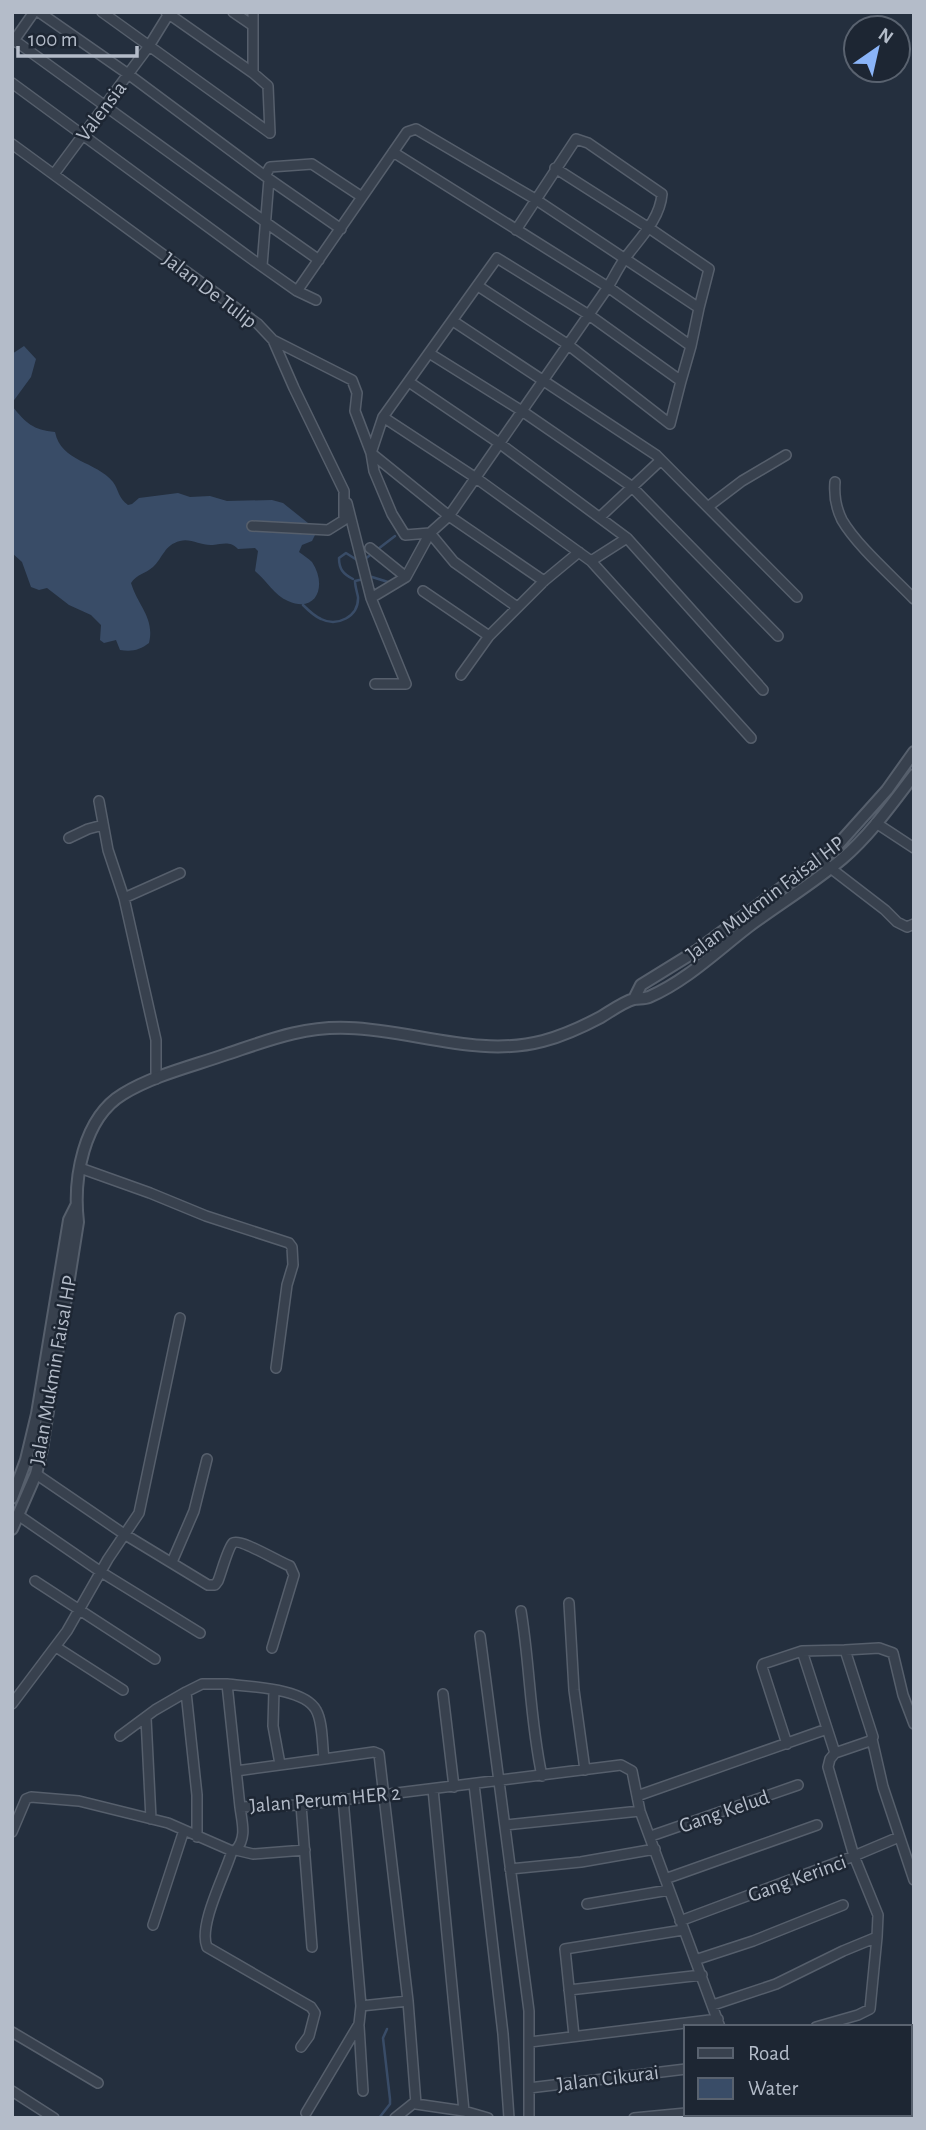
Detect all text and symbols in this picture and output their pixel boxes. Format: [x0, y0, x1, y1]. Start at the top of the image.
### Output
scale bar [18, 14, 136, 58]
north arrow [842, 14, 912, 84]
text: N [875, 25, 896, 48]
text: 100 m [28, 29, 78, 50]
street label: Valensia [72, 77, 131, 145]
street label: Jalan De Tulip [159, 248, 261, 332]
street label: Jalan Mukmin Faisal HP [682, 832, 848, 965]
street label: Jalan Mukmin Faisal HP [26, 1274, 81, 1466]
street label: Jalan Perum HER 2 [249, 1782, 401, 1817]
street label: Gang Kelud [676, 1786, 772, 1837]
street label: Gang Kerinci [745, 1851, 849, 1906]
legend [684, 2025, 912, 2116]
text: Road [748, 2043, 790, 2064]
street label: Jalan Cikurai [556, 2062, 660, 2095]
text: Water [748, 2078, 798, 2099]

